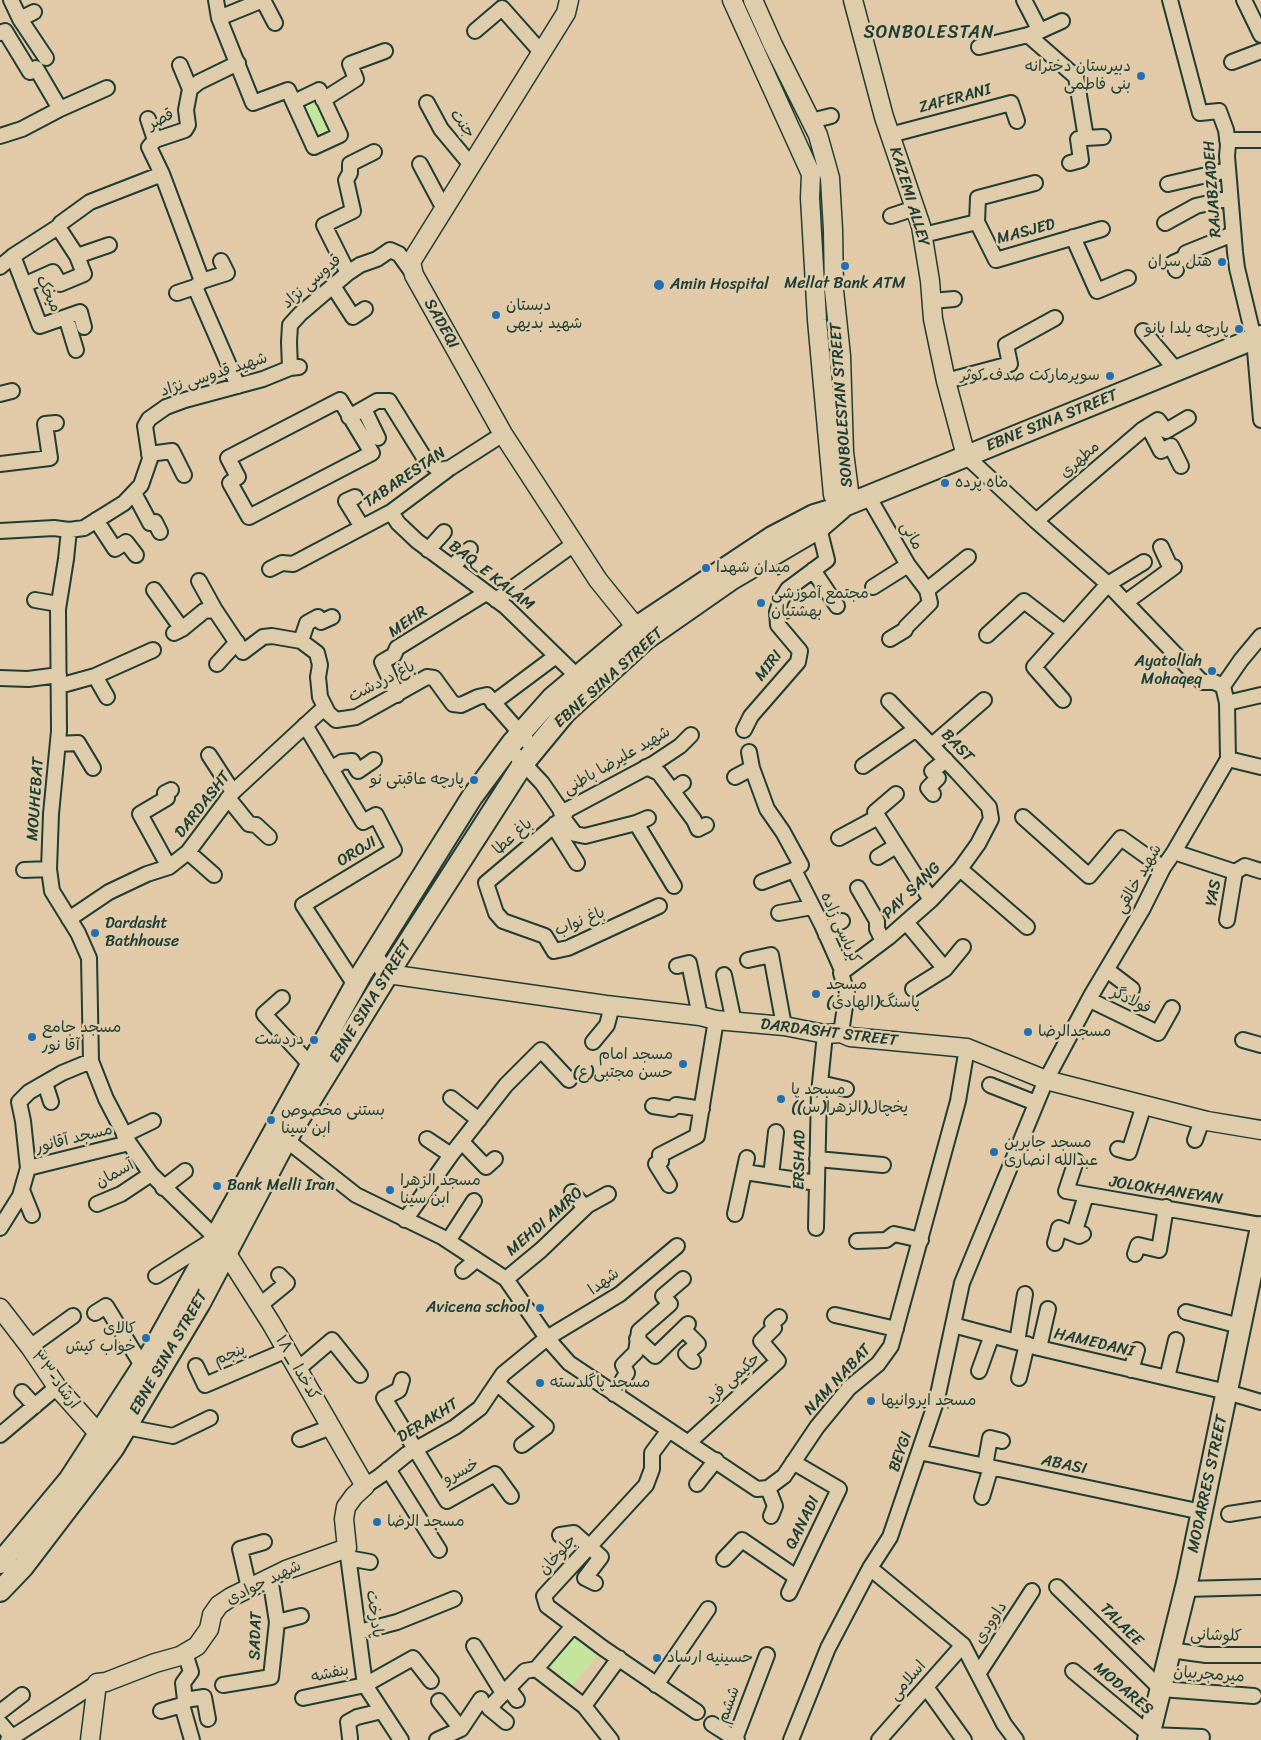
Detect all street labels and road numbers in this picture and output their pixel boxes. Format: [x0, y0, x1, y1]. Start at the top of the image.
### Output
street label: ZAFERANI [917, 80, 993, 118]
street label: قصر [144, 105, 178, 135]
street label: جنت [445, 106, 479, 142]
street label: RAJABZADEH [1200, 140, 1226, 238]
street label: KAZEMI ALLEY [885, 145, 933, 249]
street label: MASJED [995, 215, 1057, 249]
street label: قدوسی نژاد [278, 251, 346, 313]
street label: میخک [31, 272, 65, 316]
street label: SADEQI [419, 296, 463, 352]
street label: SONBOLESTAN STREET [827, 322, 857, 488]
street label: شهید قدوسی نژاد [158, 349, 270, 401]
street label: EBNE SINA STREET [983, 386, 1121, 456]
street label: مطهری [1056, 437, 1104, 483]
street label: TABARESTAN [360, 444, 450, 512]
street label: مانی [895, 518, 927, 554]
street label: BAQ_E KALAM [445, 537, 537, 615]
street label: MEHR [385, 602, 431, 642]
street label: EBNE SINA STREET [550, 624, 668, 732]
street label: MIRI [751, 647, 787, 685]
street label: باغ دردشت [345, 657, 419, 707]
street label: شهید علیرضا باطنی [560, 723, 674, 799]
street label: BAST [937, 725, 977, 767]
street label: MOUHEBAT [24, 757, 48, 841]
street label: DARDASHT [171, 768, 235, 842]
street label: باغ عطا [489, 815, 537, 859]
street label: OROJI [334, 833, 380, 871]
street label: شهید خالقی [1112, 841, 1166, 917]
street label: PAY SANG [879, 859, 945, 923]
street label: YAS [1202, 878, 1226, 908]
street label: کرباسی زاده [816, 889, 864, 967]
street label: باغ نواب [552, 903, 608, 941]
street label: EBNE SINA STREET [326, 937, 416, 1067]
street label: فولادگر [1108, 983, 1154, 1019]
street label: DARDASHT STREET [759, 1015, 899, 1051]
street label: مسجد آقانور [33, 1120, 115, 1158]
street label: ERSHAD [790, 1130, 810, 1190]
street label: آسمان [92, 1156, 138, 1192]
street label: JOLOKHANEYAN [1108, 1173, 1224, 1209]
street label: MEHDI AMRO [503, 1183, 587, 1261]
street label: شهدا [585, 1264, 623, 1300]
street label: EBNE SINA STREET [126, 1287, 212, 1419]
street label: HAMEDANI [1052, 1324, 1136, 1362]
street label: ۱۸ _ کدخدا [271, 1332, 323, 1404]
street label: پنجم [211, 1340, 249, 1370]
street label: NAM NABAT [800, 1341, 876, 1419]
street label: ۳۳-ارشاد [27, 1347, 83, 1413]
street label: حکیمی فرد [701, 1349, 765, 1409]
street label: DERAKHT [394, 1395, 462, 1447]
street label: MODARRES STREET [1184, 1413, 1232, 1555]
street label: BEYGI [885, 1429, 917, 1475]
street label: ABASI [1040, 1451, 1088, 1479]
street label: خسرو [440, 1455, 482, 1489]
street label: QANADI [782, 1493, 824, 1553]
street label: جلوخان [535, 1531, 581, 1579]
street label: شهید جوادی [223, 1557, 305, 1609]
street label: پادرخت [361, 1589, 387, 1639]
street label: داوودی [970, 1598, 1012, 1648]
street label: TALAEE [1095, 1599, 1147, 1651]
street label: SADAT [246, 1611, 266, 1661]
street label: کلوشانی [1190, 1626, 1242, 1646]
street label: اسلامی [885, 1657, 931, 1705]
street label: MODARES [1089, 1659, 1157, 1719]
street label: بنفشه [309, 1661, 351, 1687]
street label: میرمجربیان [1173, 1663, 1245, 1687]
street label: ششم [714, 1684, 744, 1726]

